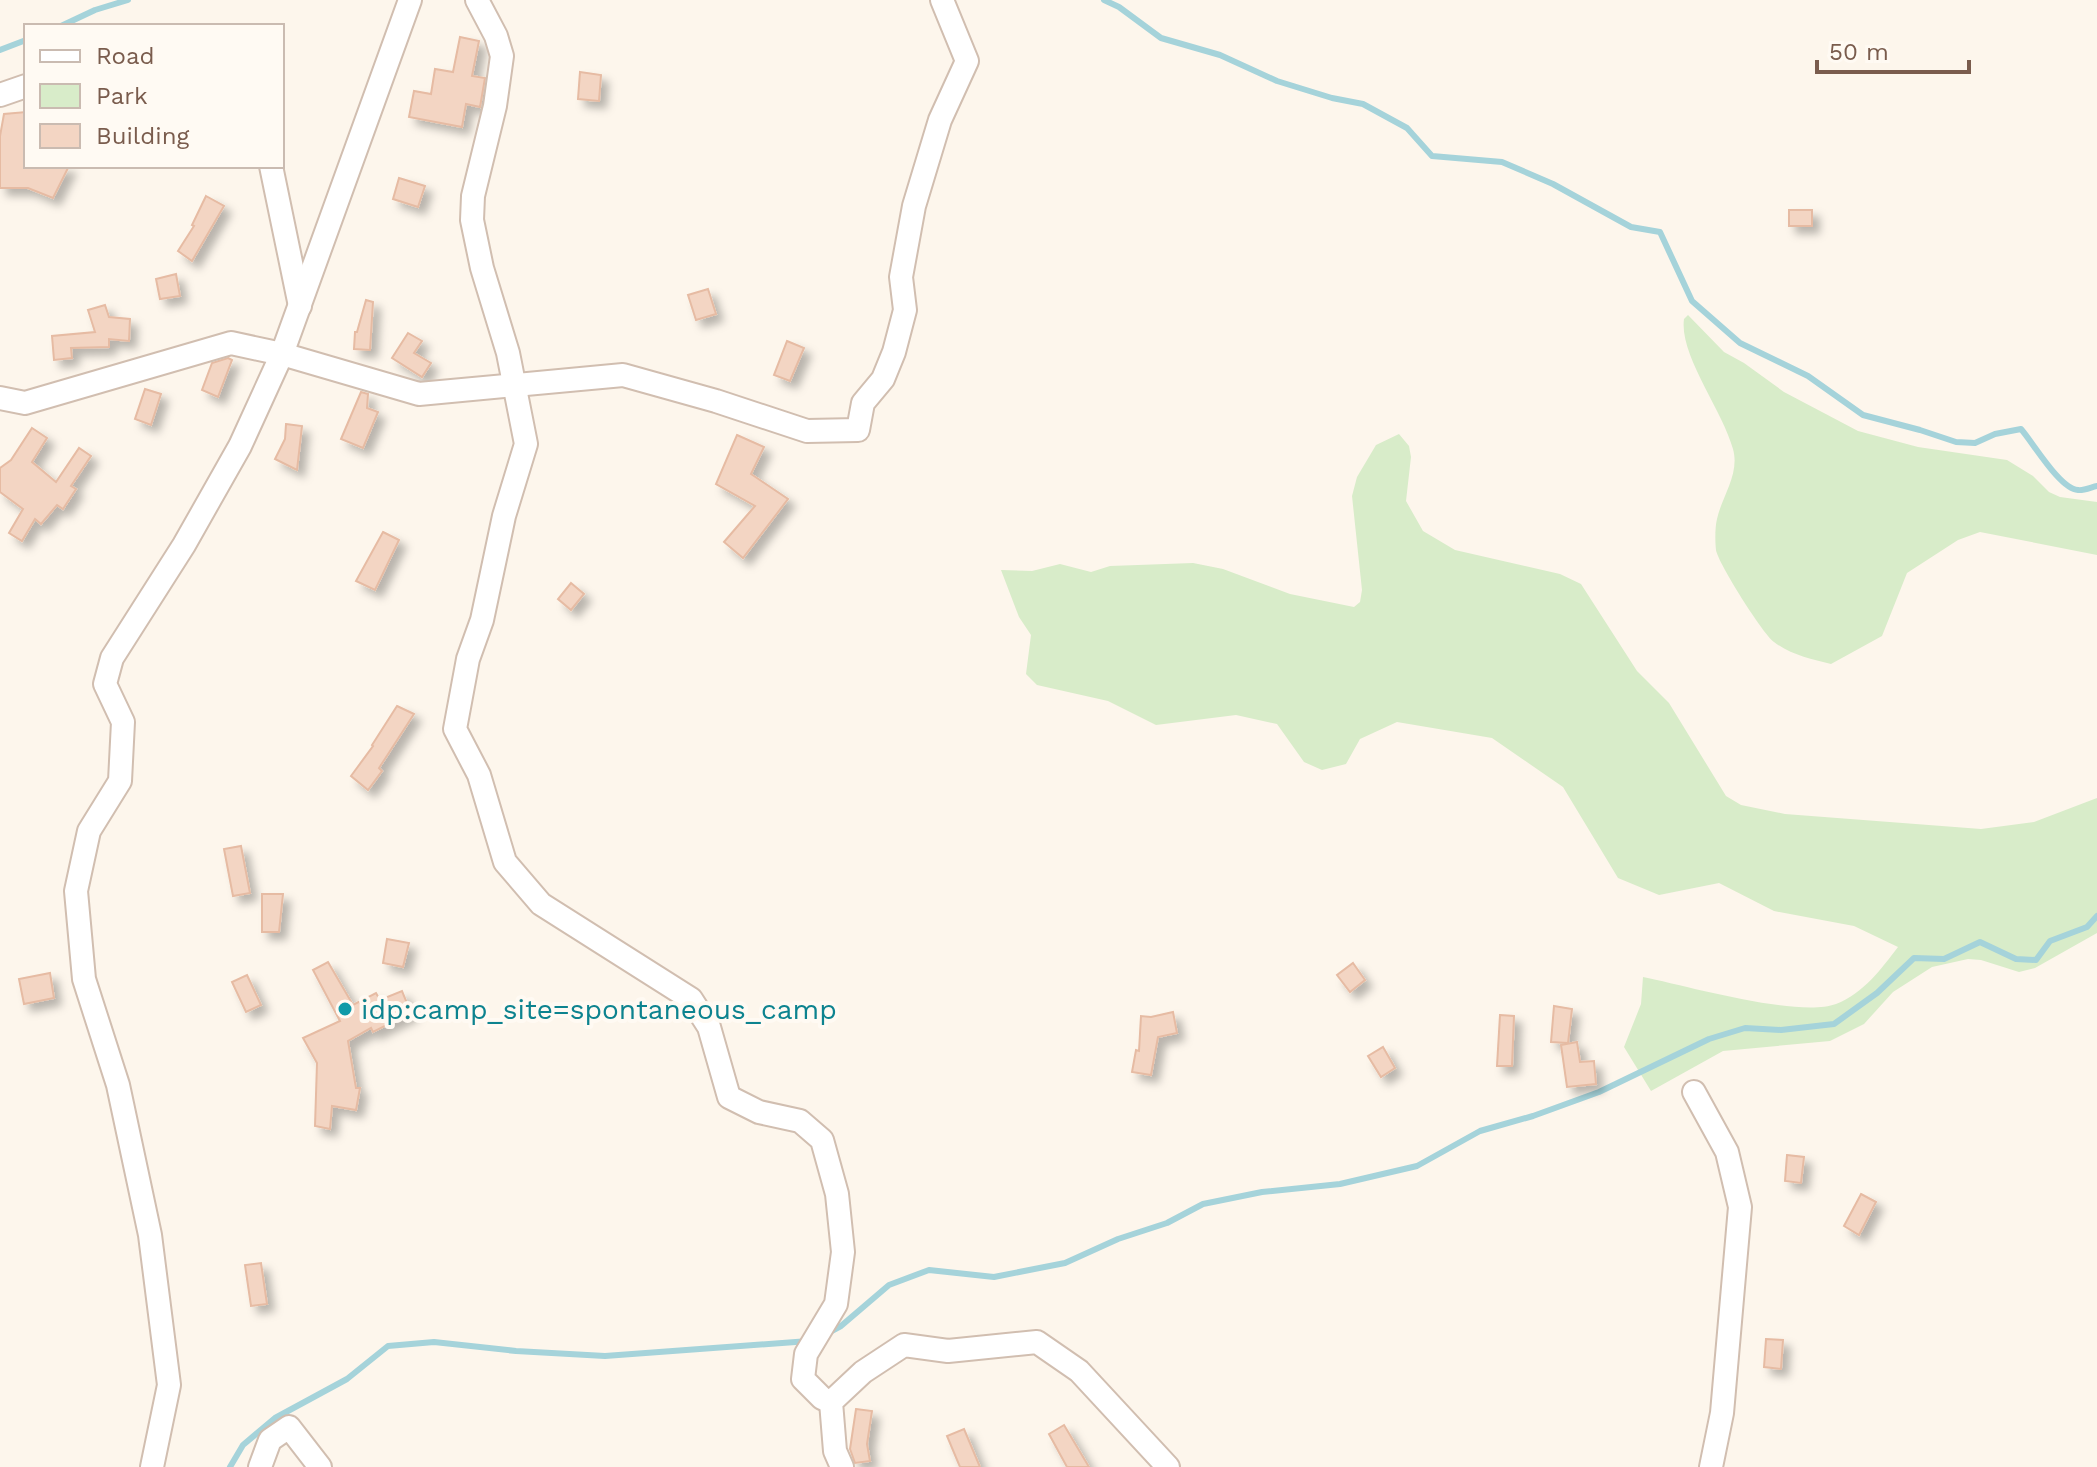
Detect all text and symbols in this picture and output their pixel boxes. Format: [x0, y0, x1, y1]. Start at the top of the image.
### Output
legend [24, 24, 284, 168]
scale bar [1817, 24, 1969, 74]
text: 50 m [1829, 38, 1889, 66]
text: Road [96, 42, 155, 70]
text: Park [96, 82, 148, 110]
text: Building [96, 122, 189, 150]
place label: idp:camp_site=spontaneous_camp [361, 993, 837, 1026]
marker: idp:camp_site=spontaneous_camp [336, 1000, 354, 1018]

